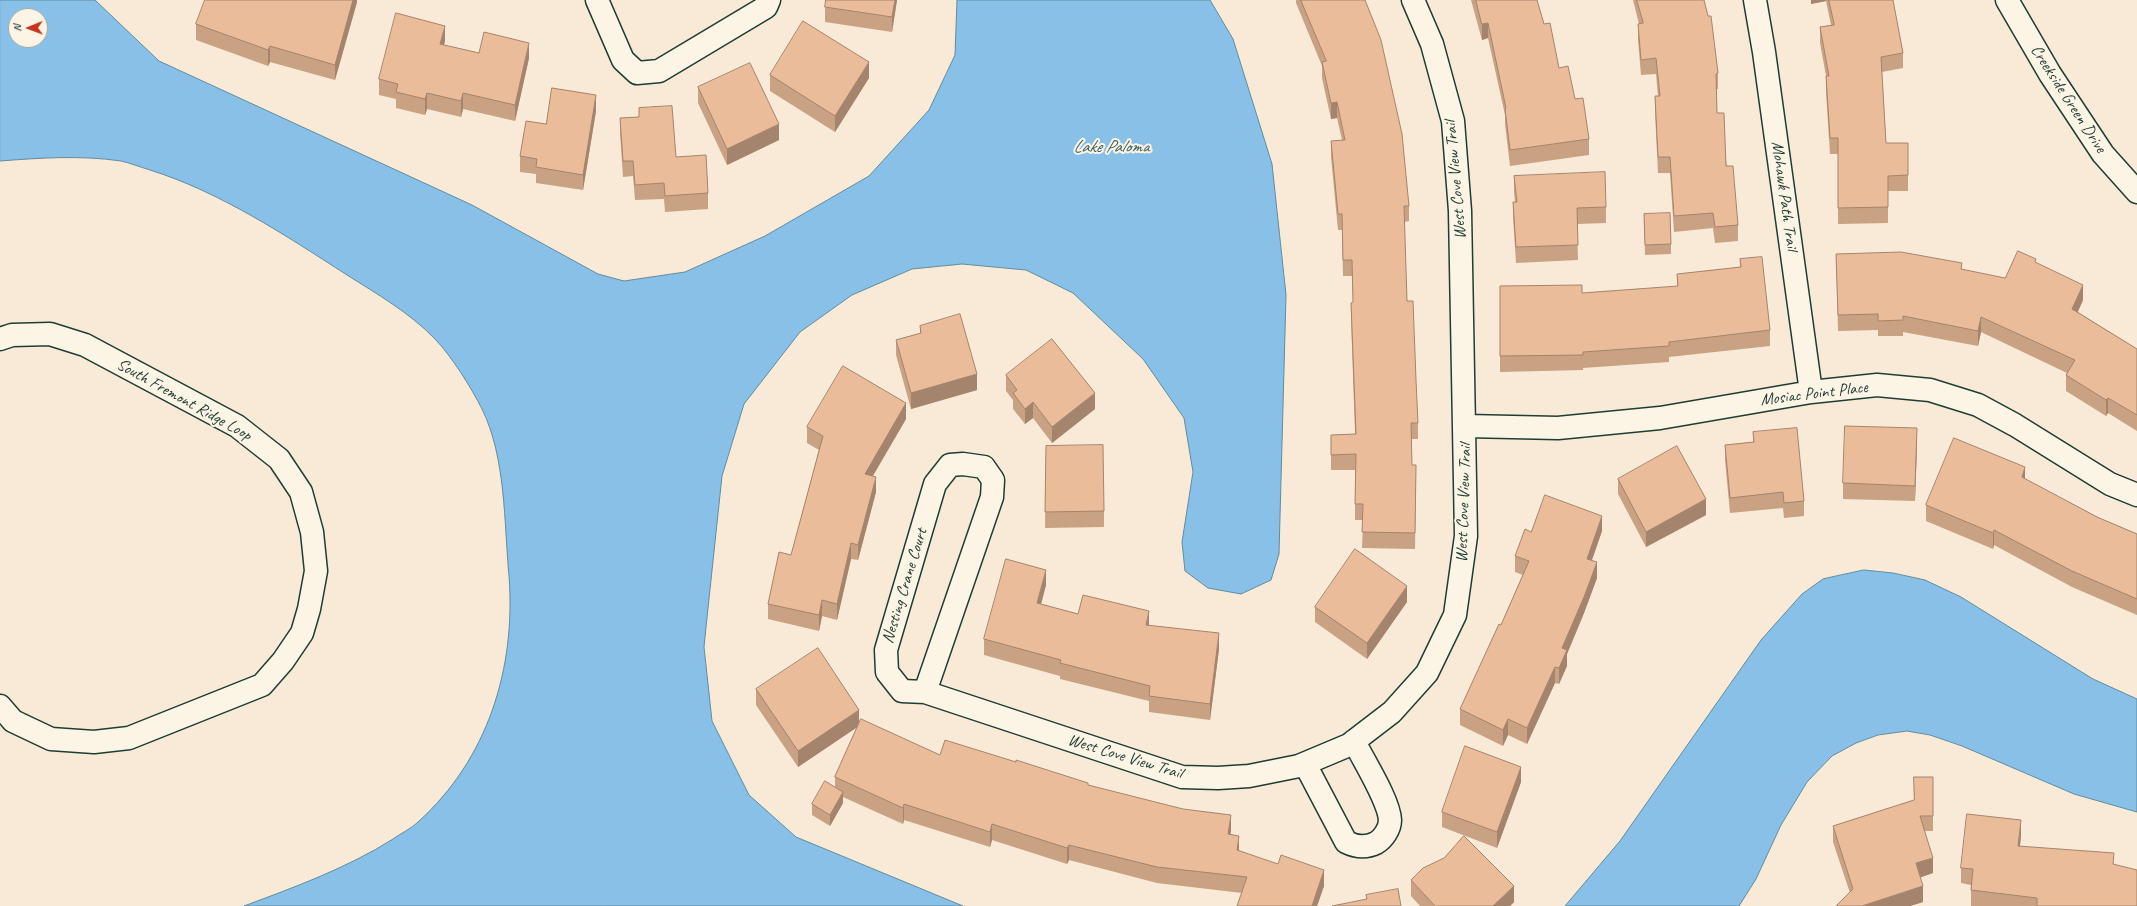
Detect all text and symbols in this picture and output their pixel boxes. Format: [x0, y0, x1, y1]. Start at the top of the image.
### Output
north arrow [8, 8, 48, 48]
text: N [10, 25, 24, 32]
street label: Creekside Green Drive [2026, 41, 2110, 157]
street label: West Cove View Trail [1441, 120, 1471, 240]
water label: Lake Paloma [1073, 136, 1149, 158]
street label: Mohawk Path Trail [1766, 140, 1802, 252]
street label: South Fremont Ridge Loop [113, 354, 255, 446]
street label: Mosiac Point Place [1759, 377, 1869, 411]
street label: West Cove View Trail [1452, 443, 1476, 563]
street label: Nesting Crane Court [878, 526, 932, 646]
street label: West Cove View Trail [1065, 730, 1185, 784]

